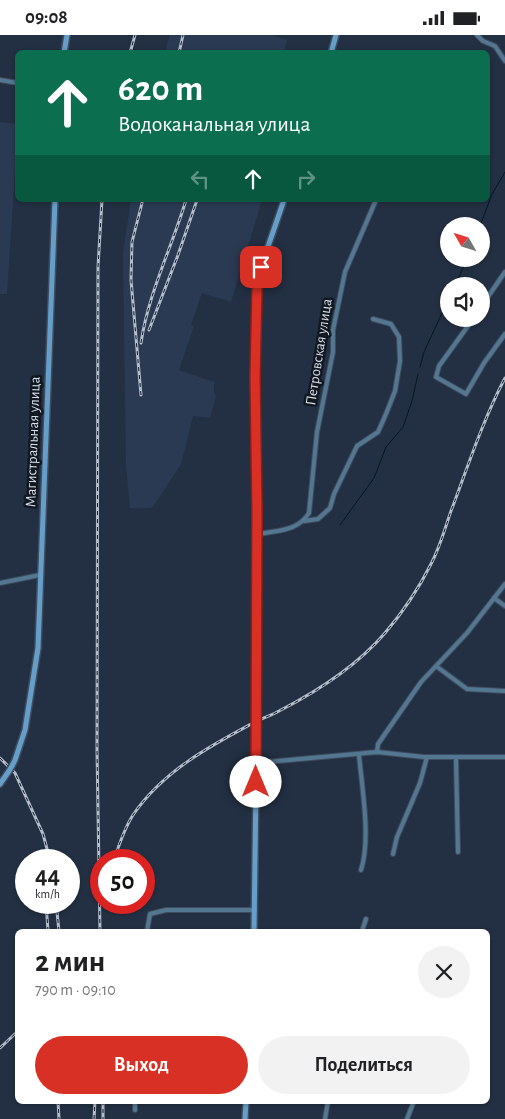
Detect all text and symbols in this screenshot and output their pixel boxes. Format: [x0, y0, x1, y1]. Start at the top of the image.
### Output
text: 09:08 [25, 8, 68, 27]
icon: ahead [35, 70, 100, 135]
text: 620 m [118, 72, 203, 107]
text: Водоканальная улица [118, 113, 311, 135]
icon: left [186, 165, 214, 193]
icon: ahead [239, 165, 267, 193]
icon: right [292, 165, 320, 193]
north arrow [440, 217, 490, 267]
map controls [440, 217, 490, 327]
pin [240, 246, 282, 288]
icon: arrive [247, 253, 275, 281]
button: sound [440, 277, 490, 327]
street label: Петровская улица [303, 297, 335, 407]
street label: Магистральная улица [23, 376, 43, 508]
position arrow [229, 755, 281, 807]
speed limit sign: 50 [90, 849, 155, 914]
text: 44 [35, 863, 60, 888]
text: km/h [35, 888, 60, 900]
button: close [418, 946, 470, 998]
text: 2 мин [35, 947, 105, 977]
text: 790 m · 09:10 [35, 982, 116, 998]
button: Выход [35, 1036, 248, 1094]
button: Поделиться [258, 1036, 470, 1094]

